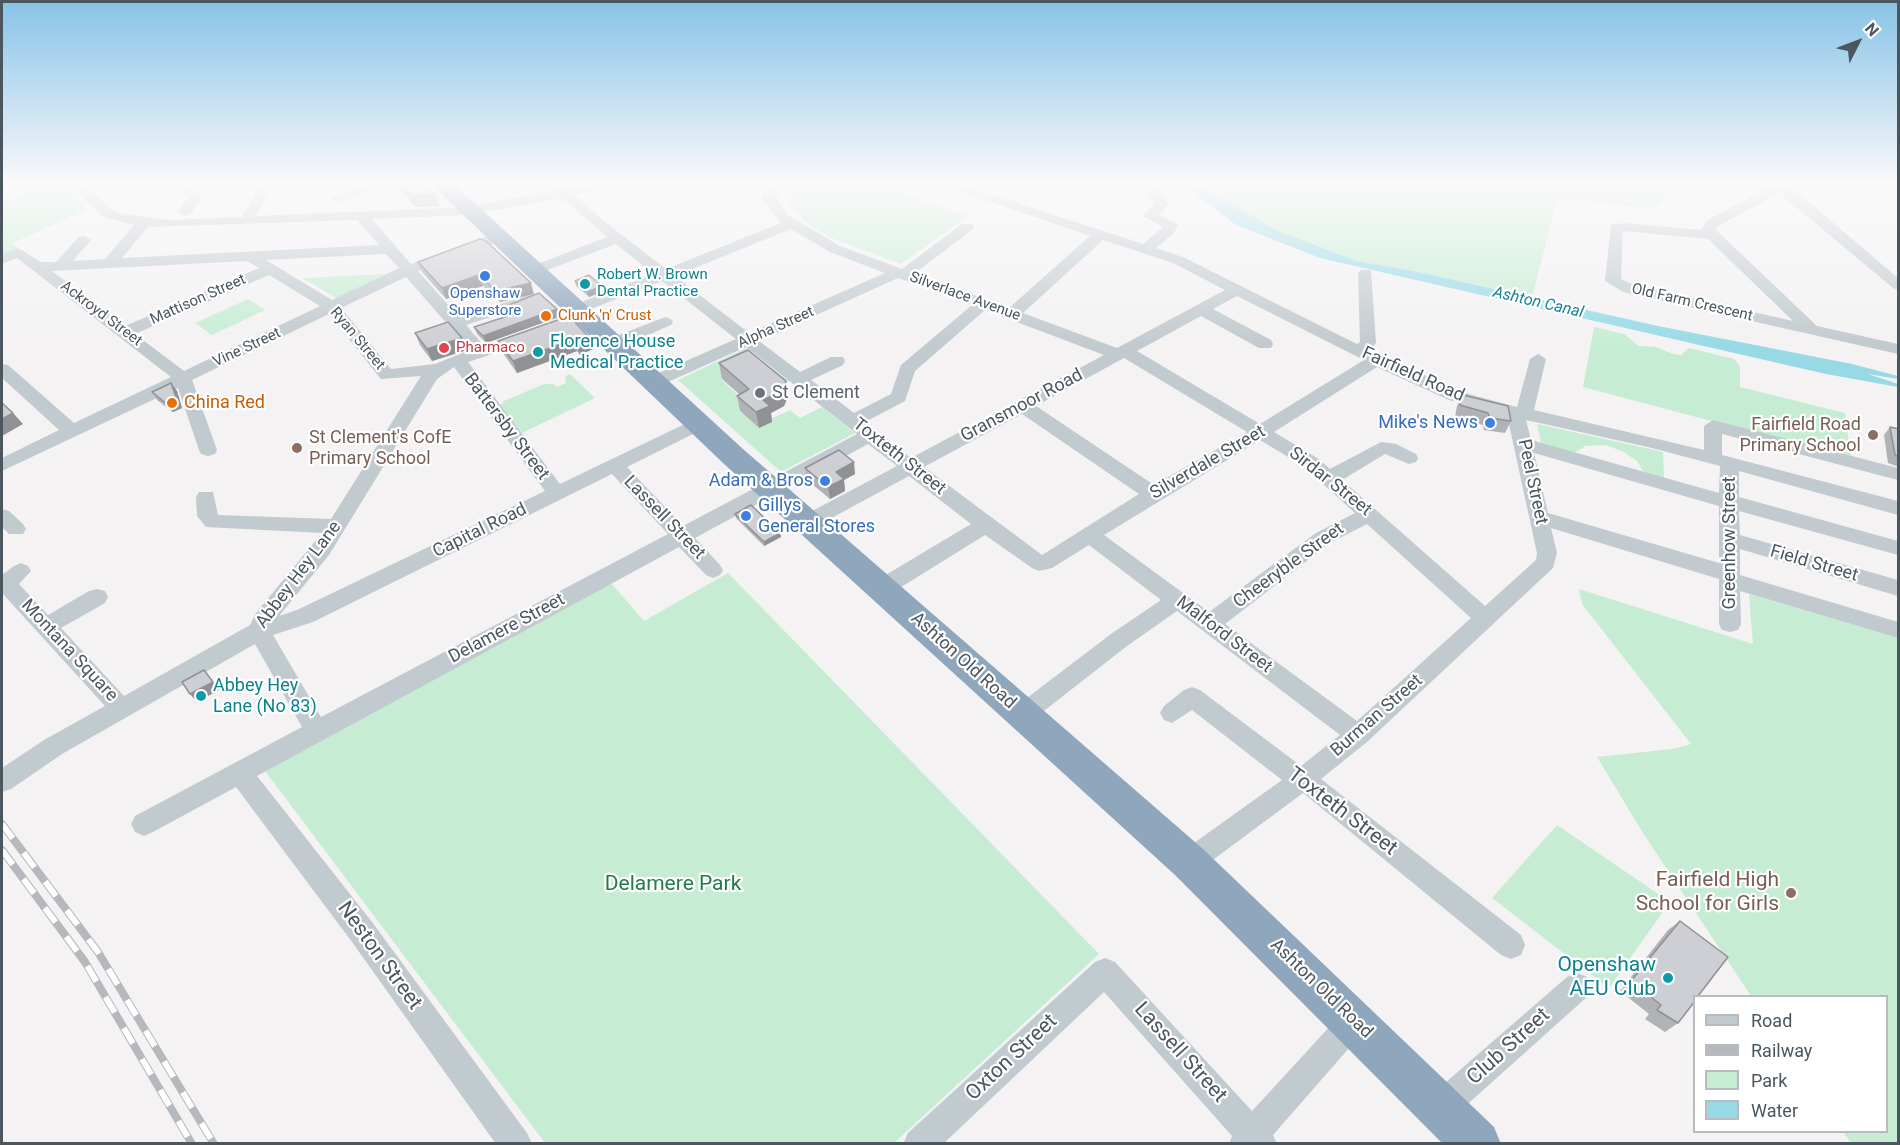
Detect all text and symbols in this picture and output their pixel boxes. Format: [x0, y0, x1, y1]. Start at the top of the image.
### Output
north arrow [1828, 12, 1888, 72]
text: N [1861, 19, 1883, 40]
place label: Robert W. Brown Dental Practice [597, 266, 708, 301]
marker: Openshaw Superstore [478, 269, 492, 283]
street label: Silverlace Avenue [907, 269, 1023, 325]
street label: Mattison Street [147, 271, 249, 329]
marker: Robert W. Brown Dental Practice [578, 277, 592, 291]
street label: Ackroyd Street [57, 278, 145, 350]
street label: Old Farm Crescent [1630, 280, 1754, 326]
water label: Ashton Canal [1491, 283, 1585, 323]
place label: Openshaw Superstore [449, 285, 521, 320]
street label: Alpha Street [735, 303, 817, 353]
street label: Ryan Street [326, 304, 388, 374]
place label: Clunk 'n' Crust [558, 307, 651, 325]
marker: Clunk 'n' Crust [539, 309, 553, 323]
street label: Vine Street [210, 324, 284, 372]
place label: Florence House Medical Practice [550, 331, 683, 374]
place label: Pharmaco [456, 339, 525, 357]
marker: Pharmaco [437, 341, 451, 355]
street label: Fairfield Road [1358, 343, 1468, 407]
marker: Florence House Medical Practice [531, 345, 545, 359]
street label: Gransmoor Road [957, 365, 1087, 447]
street label: Battersby Street [459, 369, 553, 485]
place label: St Clement [772, 382, 860, 404]
marker: St Clement [753, 386, 767, 400]
place label: China Red [184, 392, 265, 414]
marker: China Red [165, 396, 179, 410]
place label: Mike's News [1378, 412, 1478, 434]
street label: Toxteth Street [848, 414, 950, 500]
place label: Fairfield Road Primary School [1739, 414, 1861, 456]
marker: Mike's News [1483, 416, 1497, 430]
street label: Silverdale Street [1147, 421, 1269, 505]
place label: St Clement's CofE Primary School [309, 427, 452, 470]
marker: Fairfield Road Primary School [1866, 428, 1880, 442]
street label: Peel Street [1512, 437, 1552, 527]
marker: St Clement's CofE Primary School [290, 441, 304, 455]
street label: Sirdar Street [1284, 443, 1376, 521]
place label: Adam & Bros [709, 470, 813, 492]
street label: Lassell Street [619, 472, 709, 564]
marker: Adam & Bros [818, 474, 832, 488]
street label: Greenhow Street [1719, 477, 1741, 609]
place label: Gillys General Stores [758, 495, 875, 538]
street label: Capital Road [430, 499, 530, 563]
marker: Gillys General Stores [739, 509, 753, 523]
street label: Abbey Hey Lane [252, 517, 346, 633]
street label: Cheeryble Street [1229, 519, 1349, 613]
street label: Field Street [1768, 541, 1860, 587]
street label: Delamere Street [445, 589, 569, 669]
street label: Malford Street [1172, 592, 1276, 678]
street label: Montana Square [16, 595, 122, 707]
street label: Ashton Old Road [906, 608, 1020, 714]
street label: Burman Street [1327, 670, 1427, 762]
place label: Abbey Hey Lane (No 83) [213, 675, 317, 718]
marker: Abbey Hey Lane (No 83) [194, 689, 208, 703]
street label: Toxteth Street [1282, 763, 1402, 861]
place label: Fairfield High School for Girls [1636, 868, 1779, 918]
park label: Delamere Park [605, 872, 741, 898]
marker: Fairfield High School for Girls [1784, 886, 1798, 900]
street label: Neston Street [331, 897, 427, 1015]
street label: Ashton Old Road [1265, 935, 1377, 1043]
place label: Openshaw AEU Club [1557, 953, 1656, 1003]
marker: Openshaw AEU Club [1661, 971, 1675, 985]
legend [1693, 995, 1888, 1133]
street label: Lassell Street [1128, 998, 1232, 1108]
street label: Club Street [1462, 1003, 1556, 1091]
street label: Oxton Street [961, 1009, 1063, 1107]
text: Road [1751, 1010, 1792, 1031]
text: Railway [1751, 1040, 1812, 1061]
text: Park [1751, 1070, 1787, 1091]
text: Water [1751, 1100, 1798, 1121]

